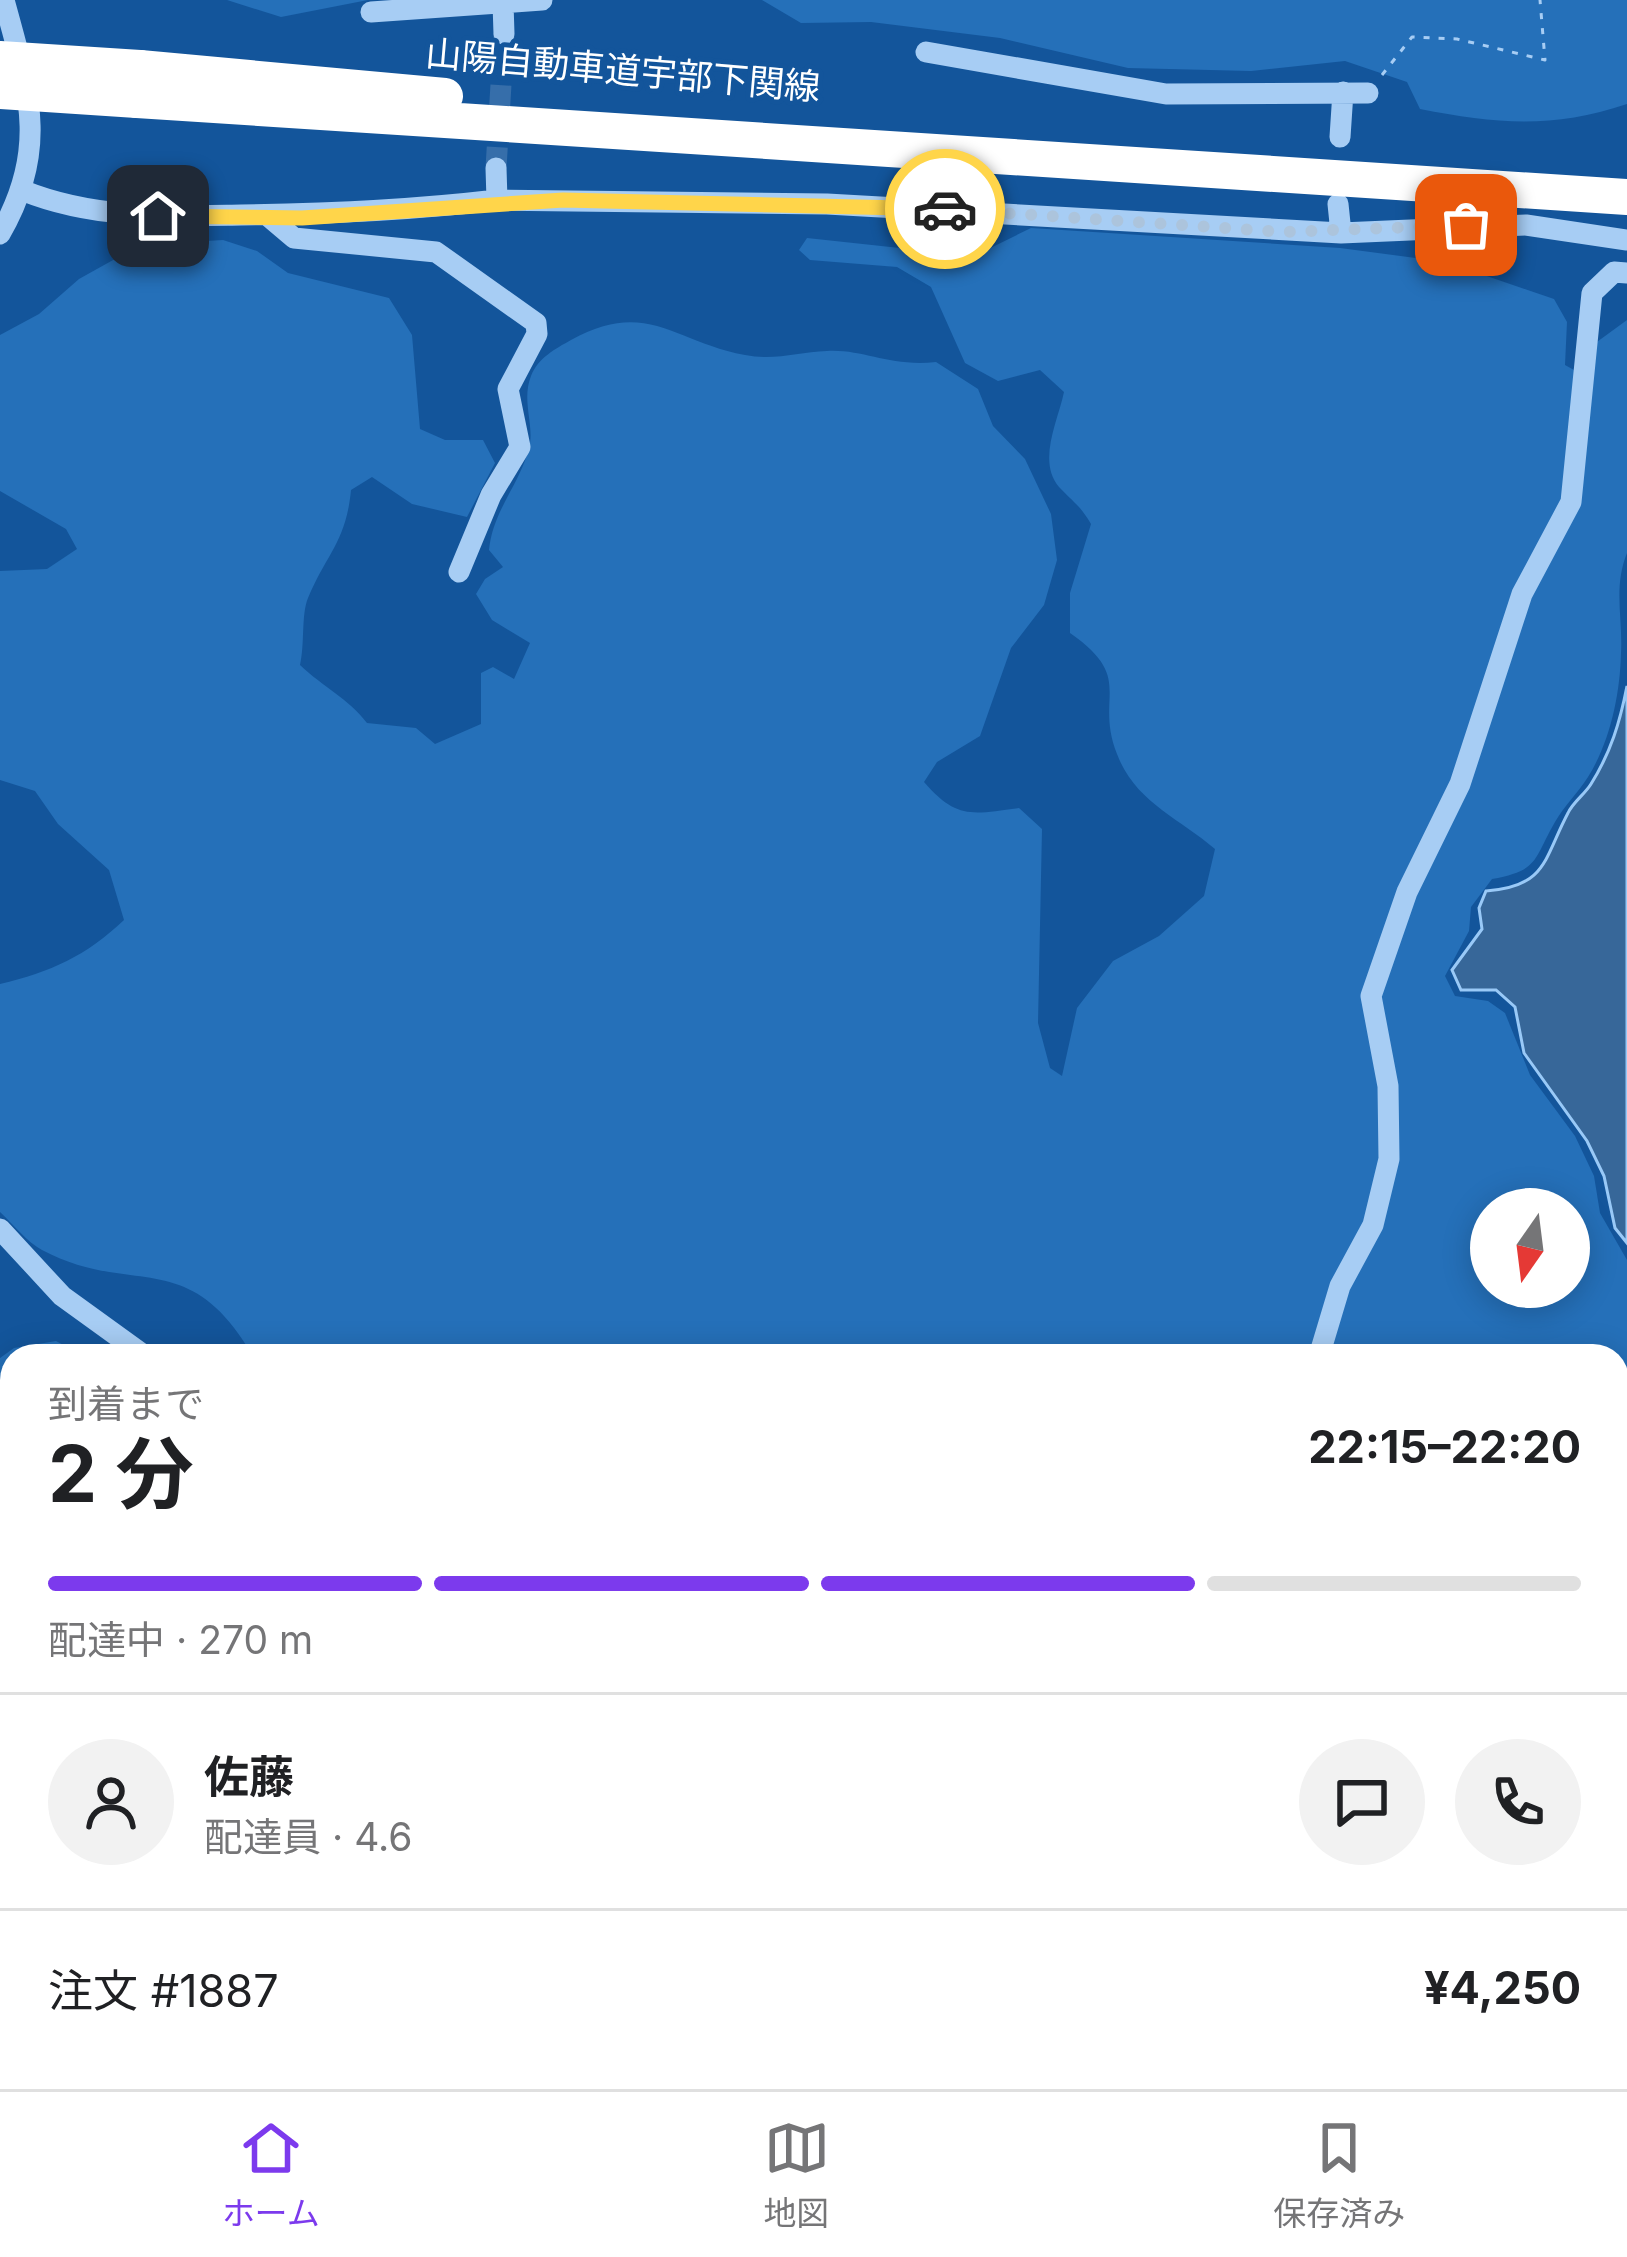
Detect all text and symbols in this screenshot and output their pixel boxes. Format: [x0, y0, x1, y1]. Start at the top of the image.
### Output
street label: 山陽自動車道宇部下関線 [424, 31, 822, 109]
courier [885, 149, 1005, 269]
pin [107, 165, 209, 267]
pin [1415, 174, 1517, 276]
icon: car [912, 176, 978, 242]
icon: home [125, 183, 191, 249]
icon: bag [1433, 192, 1499, 258]
north arrow [1470, 1188, 1590, 1308]
map controls [1470, 1188, 1590, 1308]
text: 到着まで [48, 1380, 204, 1427]
text: 22:15–22:20 [1308, 1419, 1581, 1474]
text: 2 分 [48, 1426, 194, 1521]
text: 配達中 · 270 m [48, 1616, 313, 1663]
button: person [48, 1739, 174, 1865]
button: chat [1299, 1739, 1425, 1865]
button: phone [1455, 1739, 1581, 1865]
text: 佐藤 [204, 1749, 294, 1804]
text: 配達員 · 4.6 [204, 1813, 412, 1860]
text: ¥4,250 [1424, 1960, 1581, 2015]
text: 注文 #1887 [48, 1963, 279, 2018]
tab: ホーム [222, 2115, 320, 2235]
tab: 地図 [764, 2115, 830, 2235]
tab: 保存済み [1273, 2115, 1405, 2235]

